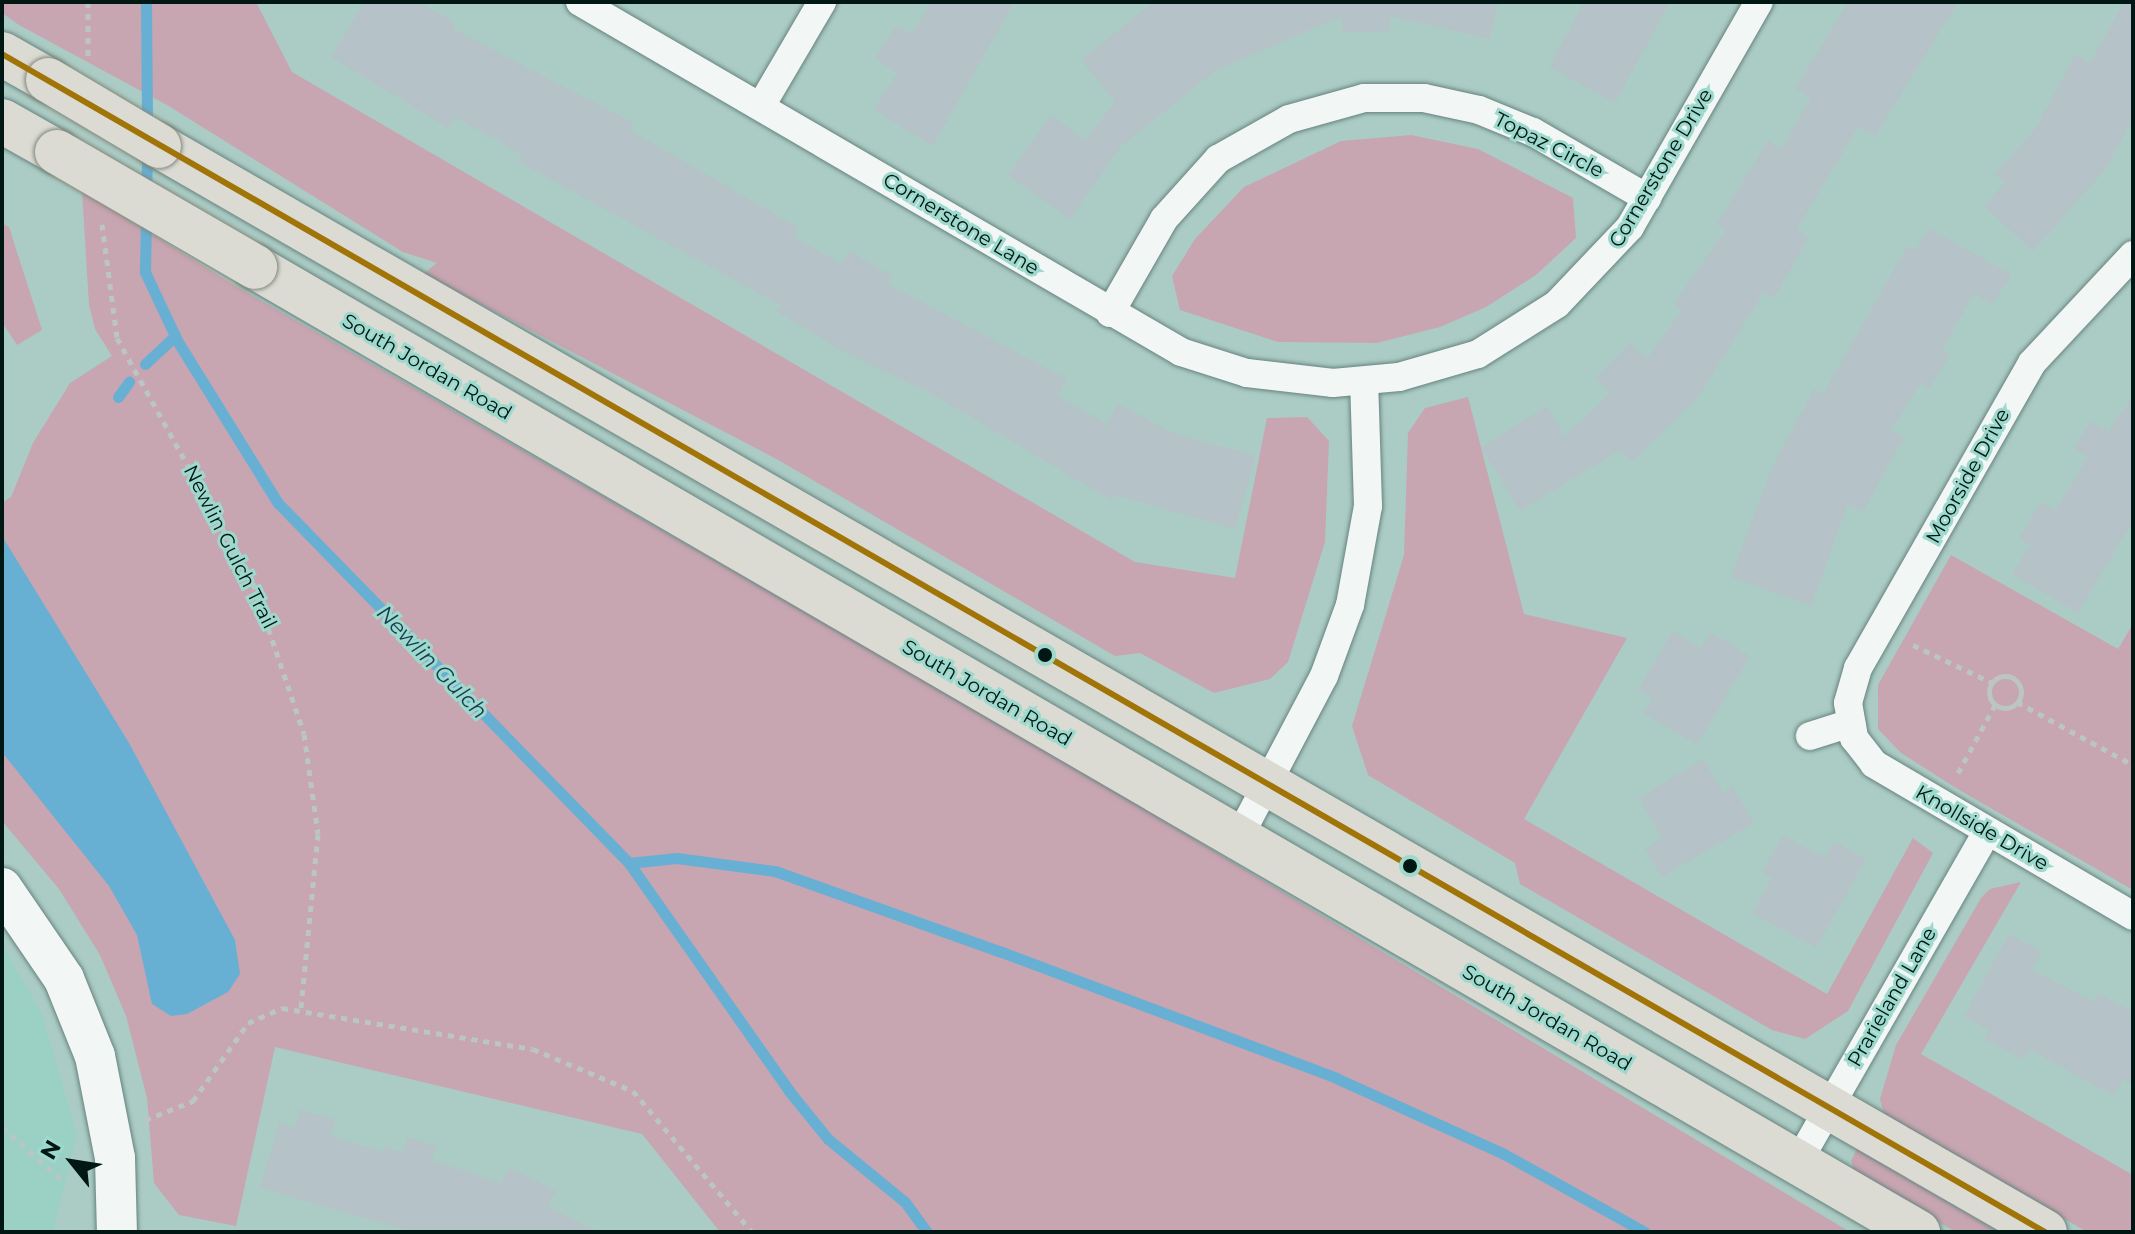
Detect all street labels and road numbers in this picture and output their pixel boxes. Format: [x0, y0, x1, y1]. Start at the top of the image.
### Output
street label: Cornerstone Drive [1604, 84, 1718, 252]
street label: Topaz Circle [1490, 107, 1608, 183]
street label: Cornerstone Lane [879, 168, 1043, 280]
street label: South Jordan Road [338, 309, 516, 425]
street label: Moorside Drive [1921, 404, 2015, 548]
street label: Newlin Gulch Trail [178, 461, 282, 633]
street label: South Jordan Road [898, 635, 1076, 751]
street label: Knollside Drive [1911, 780, 2053, 876]
street label: Prarieland Lane [1842, 923, 1942, 1071]
street label: South Jordan Road [1458, 960, 1636, 1076]

